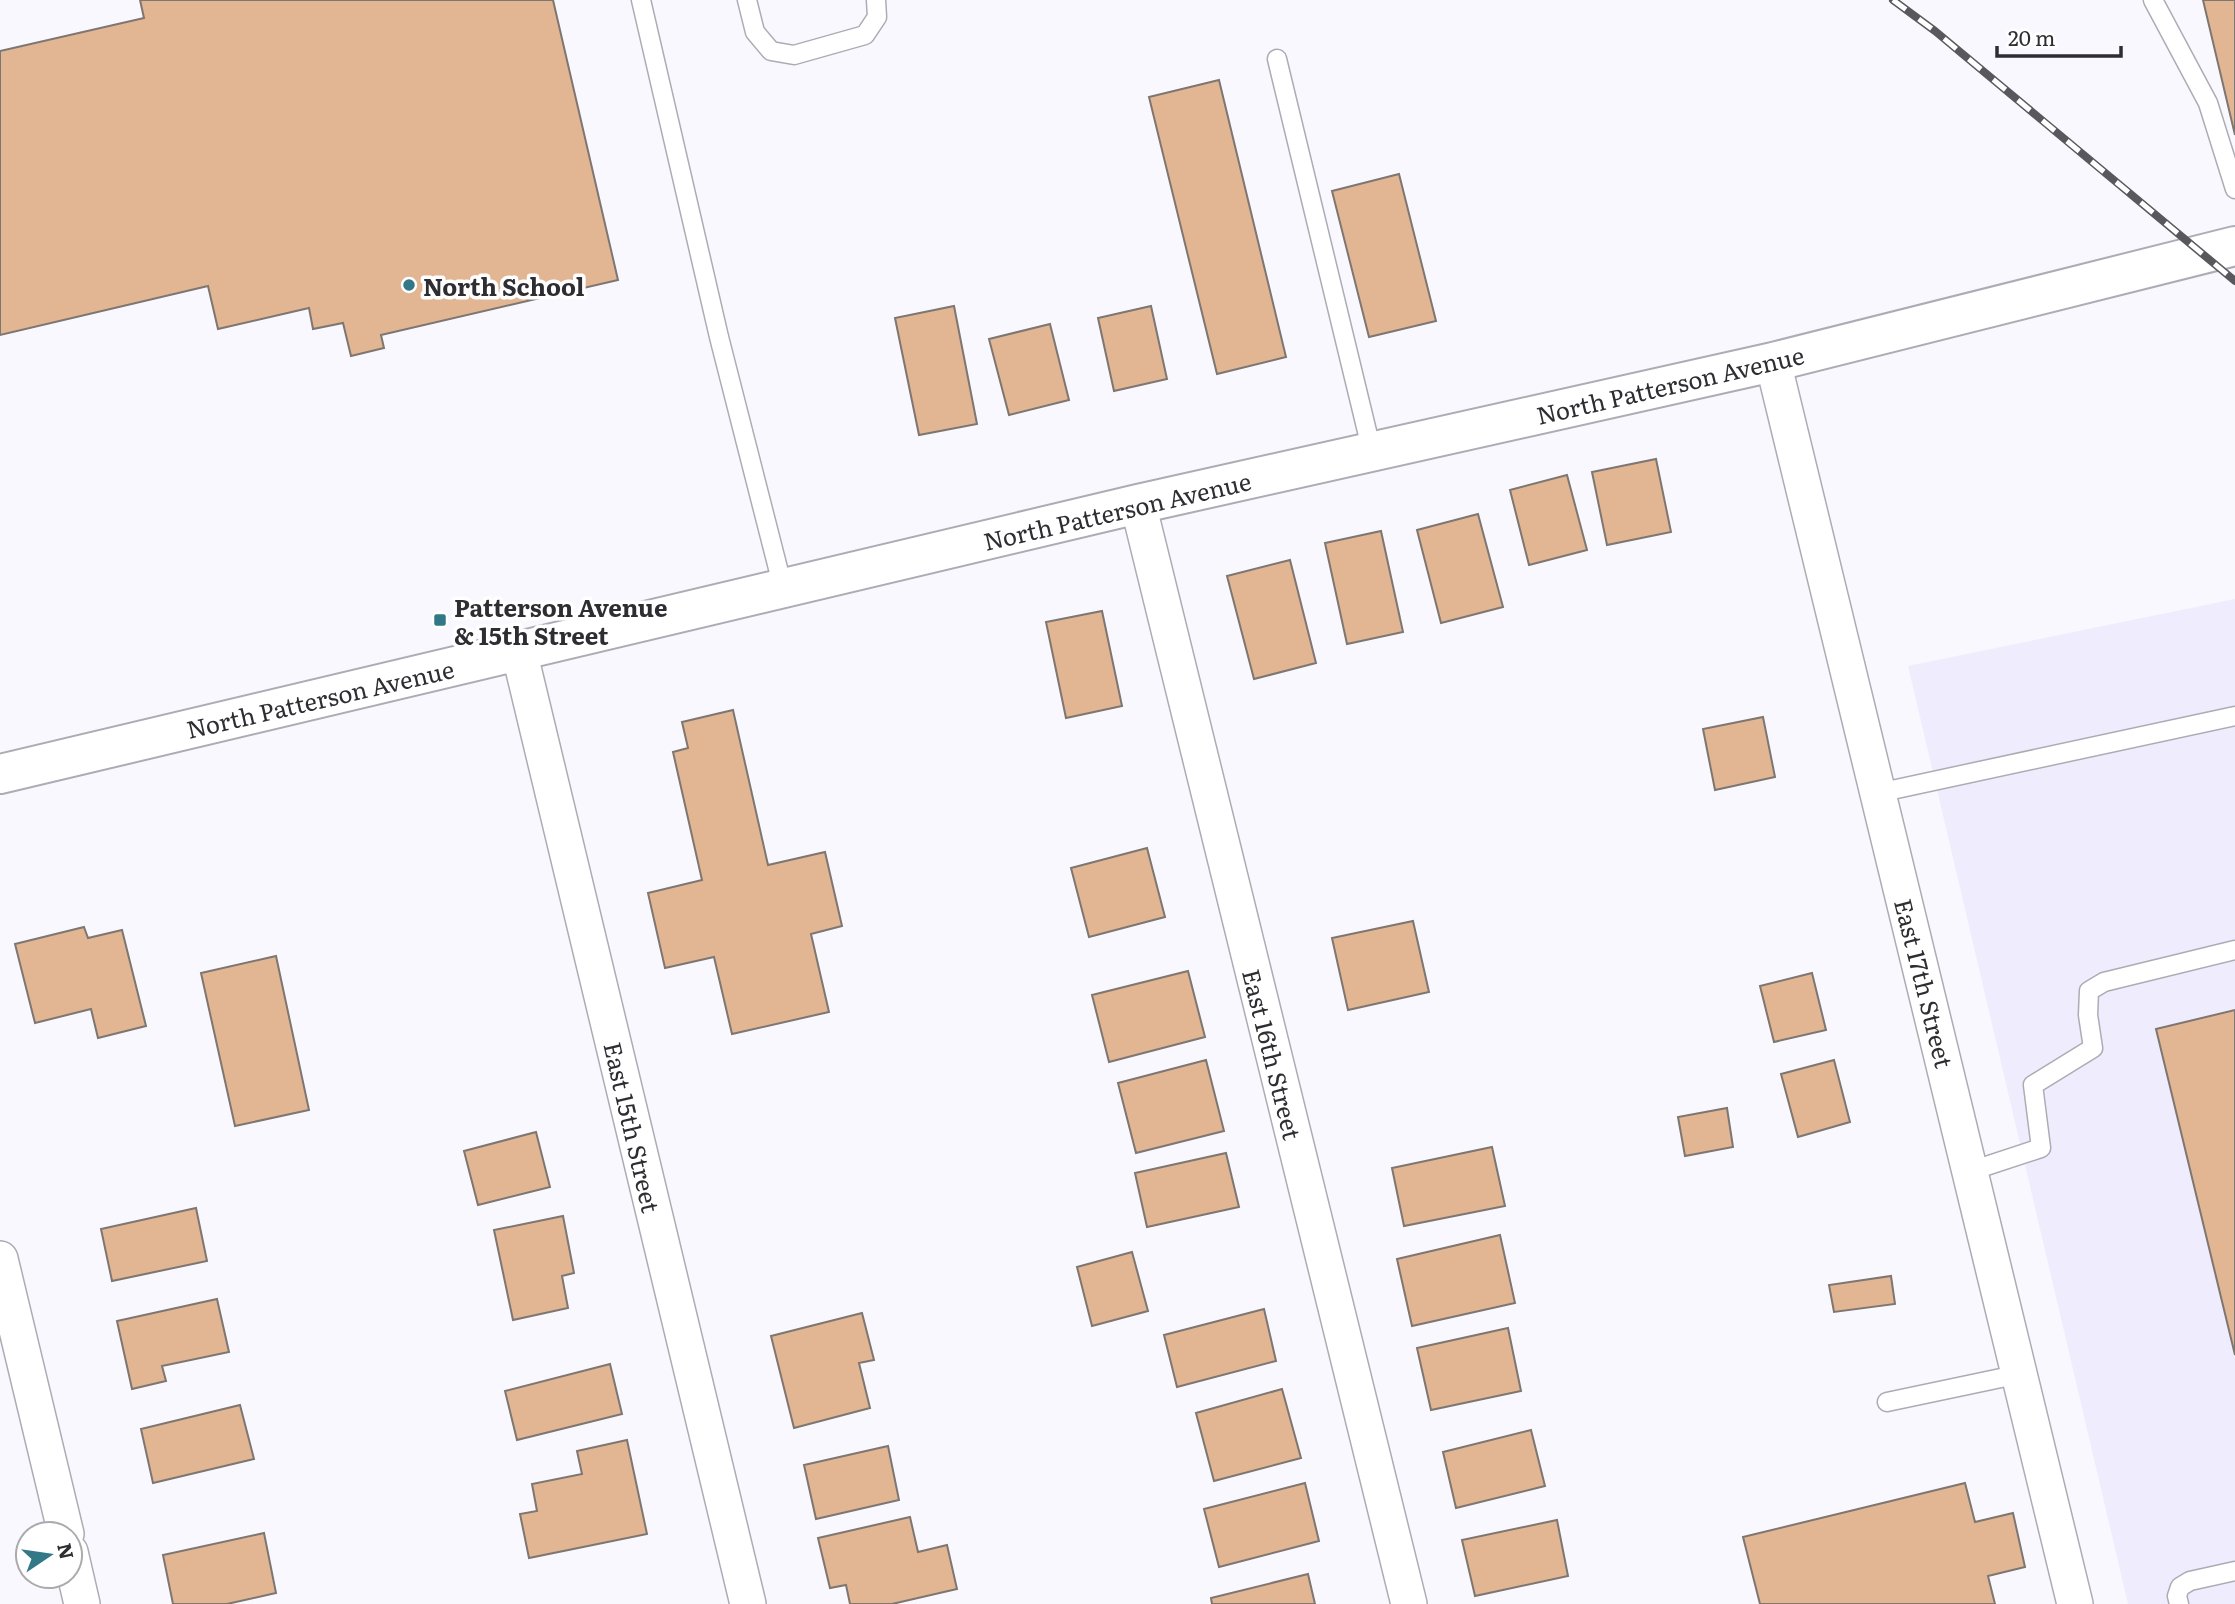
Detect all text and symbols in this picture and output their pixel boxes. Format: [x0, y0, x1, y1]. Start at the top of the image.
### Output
scale bar [1997, 14, 2121, 58]
text: 20 m [2008, 21, 2055, 52]
place label: North School [423, 268, 585, 303]
marker: North School [401, 277, 417, 293]
street label: North Patterson Avenue [1533, 336, 1807, 432]
street label: North Patterson Avenue [980, 462, 1254, 558]
place label: Patterson Avenue & 15th Street [454, 589, 668, 652]
marker: Patterson Avenue & 15th Street [432, 612, 448, 628]
street label: North Patterson Avenue [183, 650, 457, 746]
street label: East 17th Street [1887, 895, 1963, 1072]
street label: East 16th Street [1235, 965, 1311, 1143]
street label: East 15th Street [596, 1038, 670, 1216]
north arrow [14, 1520, 84, 1590]
text: N [51, 1540, 82, 1562]

